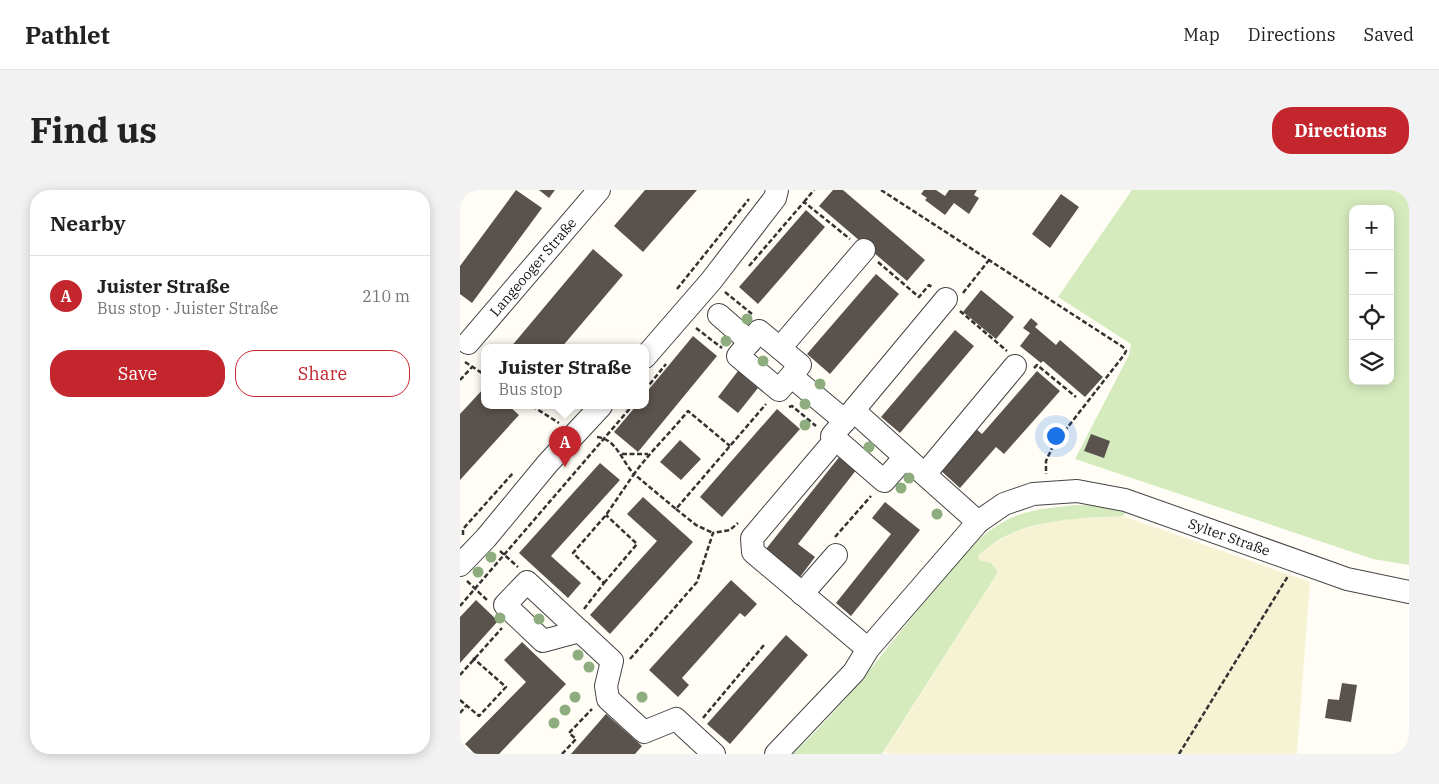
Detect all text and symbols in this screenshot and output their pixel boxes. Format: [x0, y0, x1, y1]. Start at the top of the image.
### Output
text: Pathlet [25, 19, 110, 51]
text: Map [1183, 23, 1220, 46]
text: Directions [1248, 23, 1336, 46]
text: Saved [1364, 23, 1414, 46]
text: Find us [30, 107, 157, 153]
button: Directions [1272, 107, 1409, 154]
map controls [1349, 205, 1394, 385]
button: + [1349, 205, 1394, 250]
text: Nearby [50, 209, 126, 237]
street label: Langeooger Straße [486, 214, 580, 320]
button: − [1349, 250, 1394, 295]
text: Juister Straße [97, 274, 230, 298]
text: A [60, 286, 72, 306]
text: 210 m [362, 286, 410, 306]
button: locate [1349, 295, 1394, 340]
text: Bus stop · Juister Straße [97, 298, 278, 318]
button: layers [1349, 340, 1394, 385]
popup [481, 344, 649, 409]
button: Save [50, 350, 225, 397]
button: Share [235, 350, 410, 397]
text: Juister Straße [499, 355, 631, 379]
text: Bus stop [499, 379, 563, 399]
your location [1043, 423, 1069, 449]
pin: A [549, 426, 581, 467]
street label: Sylter Straße [1186, 514, 1272, 560]

